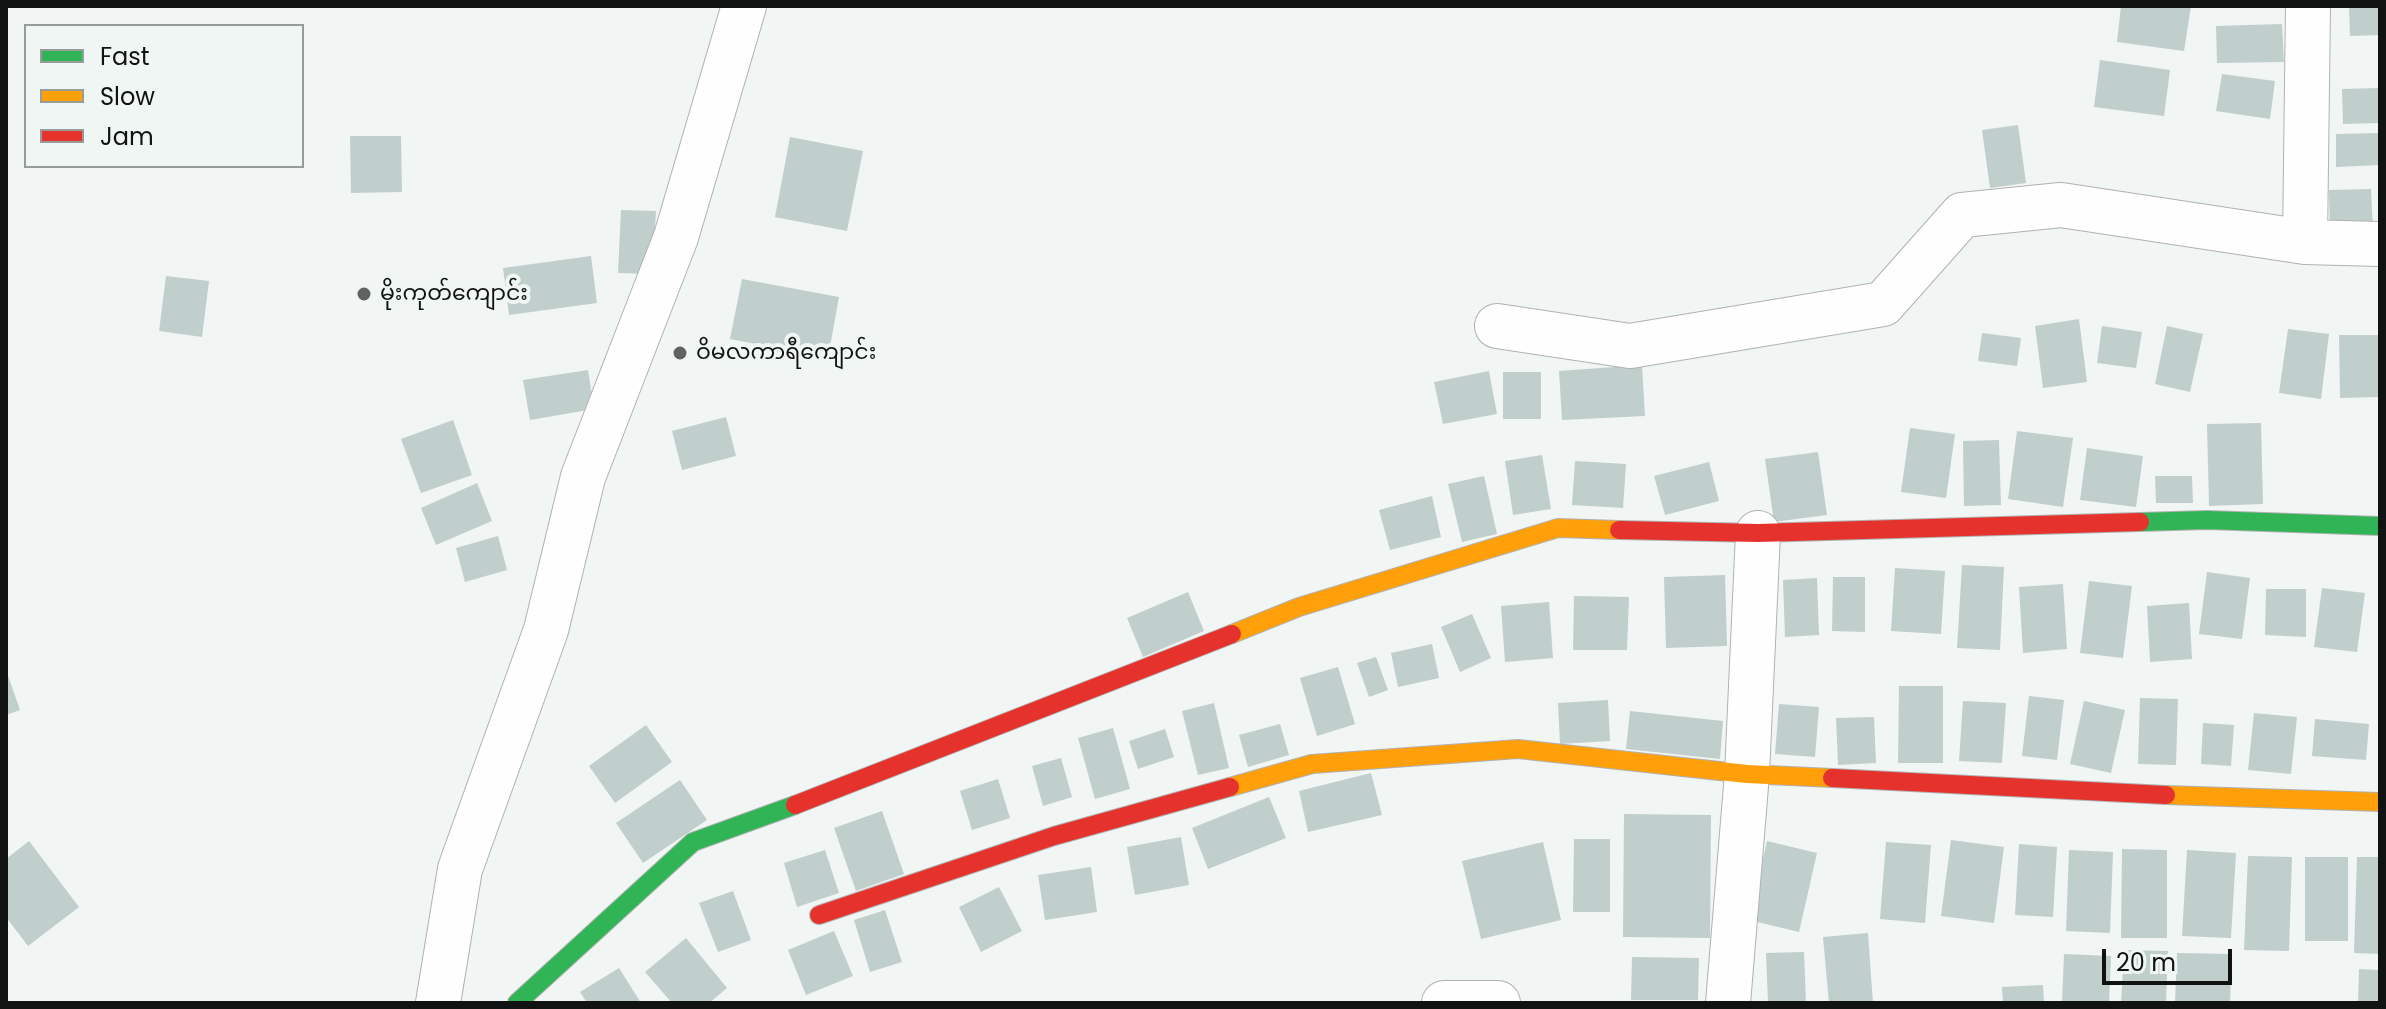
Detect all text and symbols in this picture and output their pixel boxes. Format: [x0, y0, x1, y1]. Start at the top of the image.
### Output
legend [24, 24, 304, 168]
text: Fast [100, 40, 150, 73]
text: Slow [100, 80, 155, 113]
text: Jam [100, 120, 154, 153]
place label: မိုးကုတ်ကျောင်း [380, 281, 528, 307]
marker: မိုးကုတ်ကျောင်း [355, 285, 373, 303]
place label: ဝိမလကာရီကျောင်း [696, 340, 876, 366]
marker: ဝိမလကာရီကျောင်း [671, 344, 689, 362]
scale bar [2106, 933, 2236, 983]
text: 20 m [2116, 946, 2176, 979]

